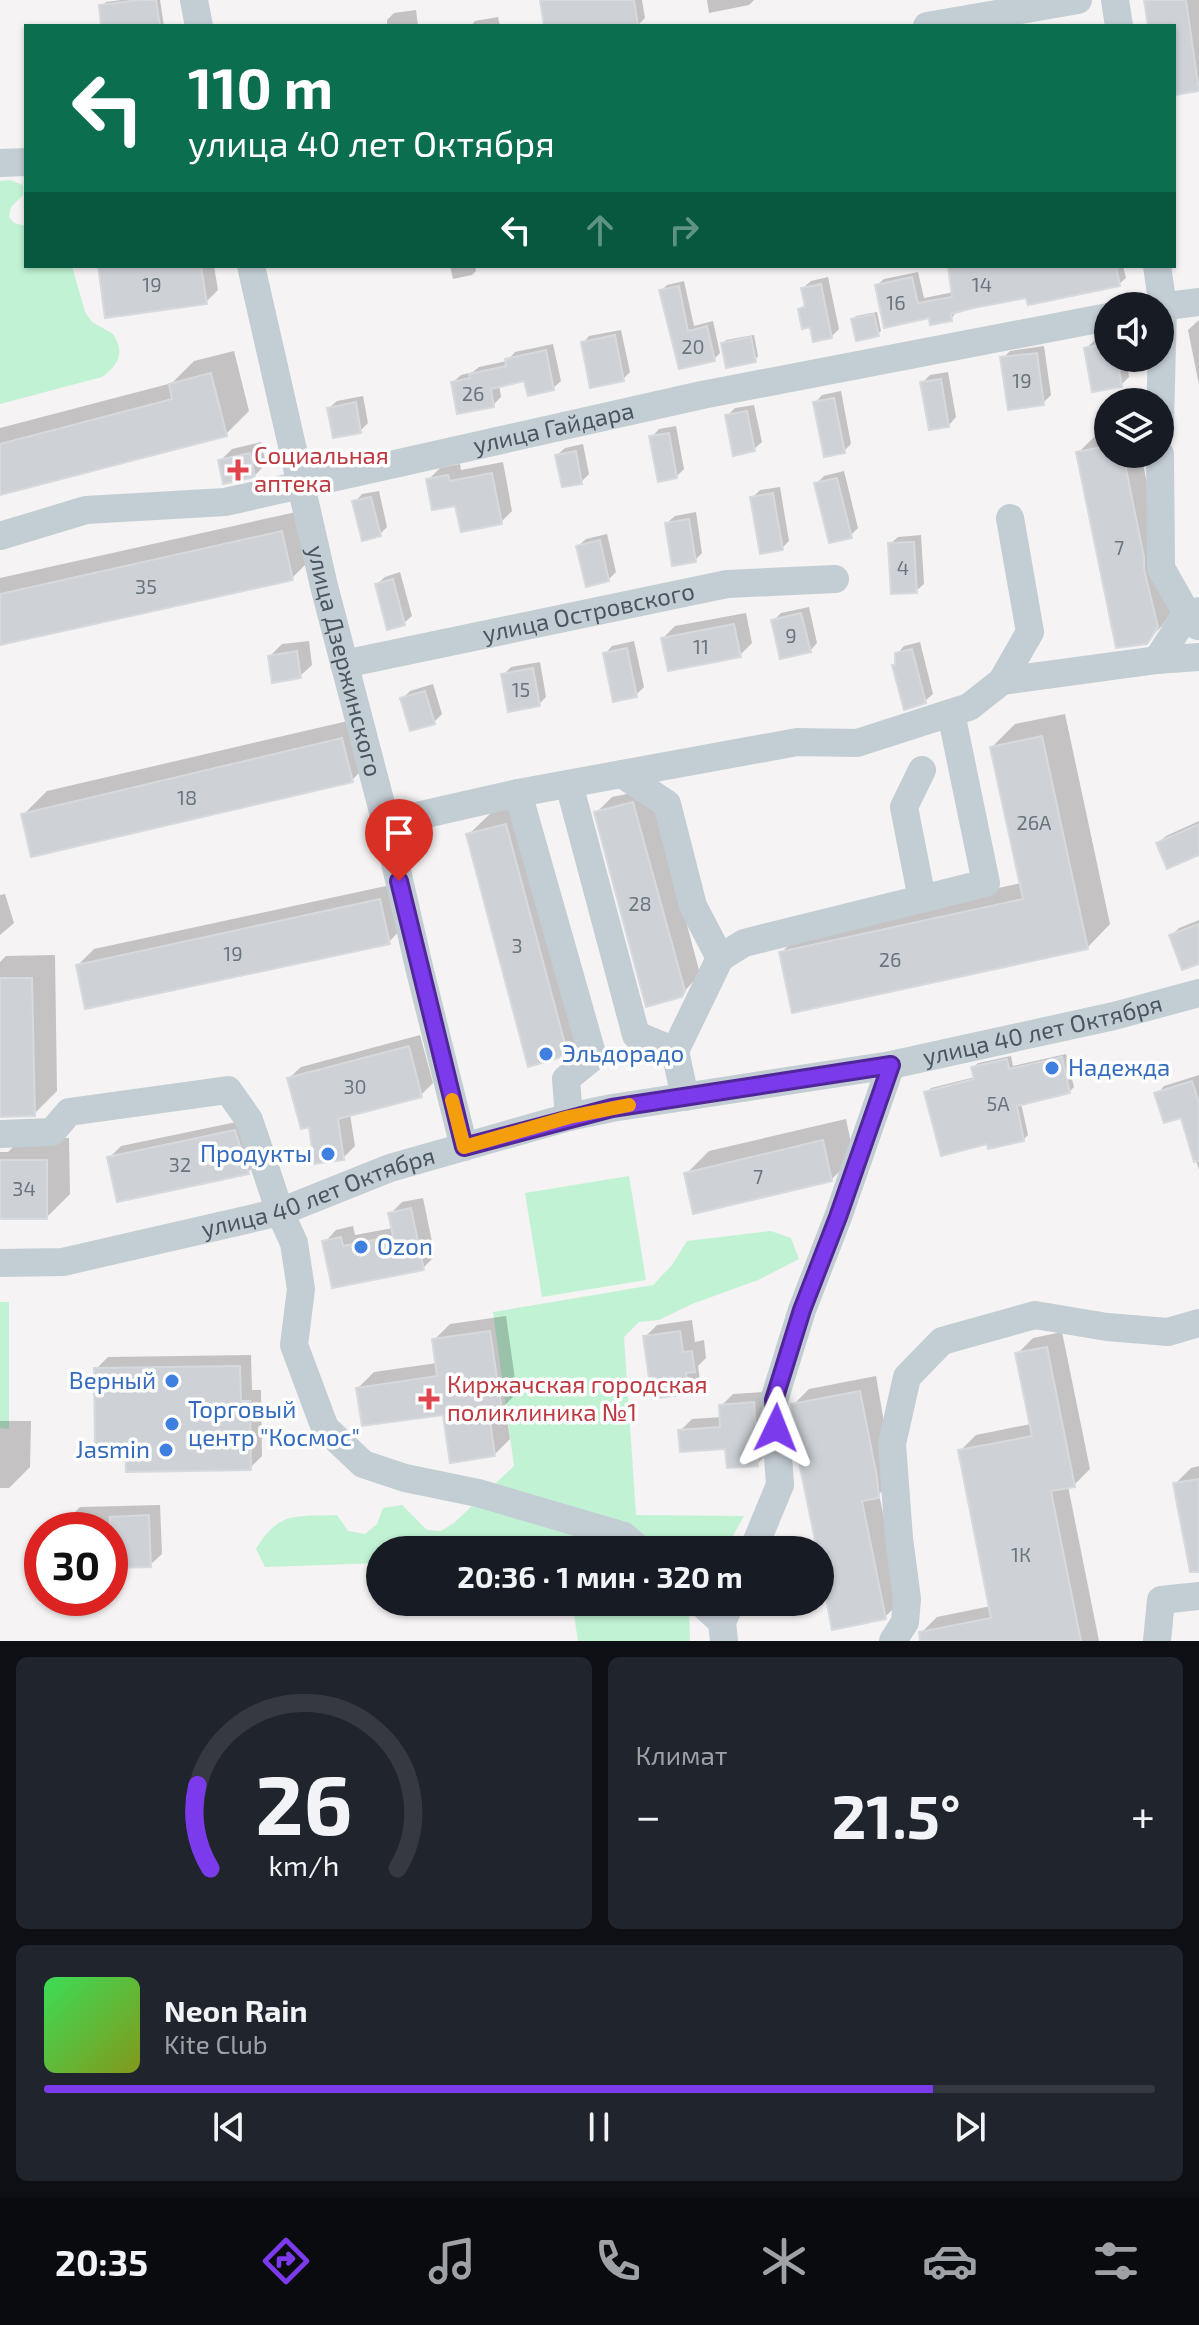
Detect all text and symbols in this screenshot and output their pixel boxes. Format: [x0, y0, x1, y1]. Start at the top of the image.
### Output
text: 110 m [188, 53, 333, 120]
icon: left [56, 56, 160, 160]
text: улица 40 лет Октября [188, 121, 555, 164]
icon: left [494, 208, 538, 252]
icon: ahead [578, 208, 622, 252]
icon: right [662, 208, 706, 252]
house number: 19 [142, 272, 162, 296]
house number: 14 [972, 272, 992, 296]
house number: 16 [886, 290, 906, 314]
map controls [1094, 292, 1174, 468]
button: sound [1094, 292, 1174, 372]
house number: 20 [681, 334, 705, 358]
house number: 19 [1012, 368, 1032, 392]
house number: 26 [462, 381, 484, 405]
button: layers [1094, 388, 1174, 468]
street label: улица Гайдара [470, 395, 637, 460]
place label: Социальная аптека [254, 440, 389, 497]
marker: Социальная аптека [229, 461, 247, 479]
house number: 7 [1114, 535, 1124, 559]
street label: улица Дзержинского [301, 542, 389, 780]
house number: 4 [897, 555, 909, 579]
house number: 35 [135, 574, 157, 598]
street label: улица Островского [480, 575, 697, 649]
house number: 9 [785, 623, 797, 647]
house number: 11 [693, 634, 709, 658]
house number: 15 [512, 677, 530, 701]
house number: 18 [177, 785, 197, 809]
pin [365, 799, 433, 881]
house number: 26А [1016, 810, 1052, 834]
icon: arrive [377, 811, 421, 855]
house number: 28 [628, 891, 652, 915]
house number: 3 [511, 933, 523, 957]
house number: 19 [223, 941, 243, 965]
house number: 26 [879, 947, 901, 971]
street label: улица 40 лет Октября [920, 988, 1165, 1072]
place label: Эльдорадо [562, 1038, 684, 1067]
marker: Эльдорадо [537, 1045, 555, 1063]
place label: Надежда [1068, 1052, 1170, 1081]
marker: Надежда [1043, 1059, 1061, 1077]
house number: 30 [343, 1074, 367, 1098]
house number: 5А [986, 1091, 1010, 1115]
place label: Продукты [200, 1138, 312, 1168]
street label: улица 40 лет Октября [198, 1140, 438, 1244]
marker: Продукты [319, 1145, 337, 1163]
house number: 32 [169, 1152, 191, 1176]
house number: 7 [753, 1164, 763, 1188]
house number: 34 [12, 1176, 36, 1200]
place label: Ozon [377, 1231, 433, 1260]
marker: Ozon [352, 1238, 370, 1256]
place label: Верный [69, 1365, 156, 1394]
place label: Киржачская городская поликлиника №1 [447, 1369, 708, 1426]
marker: Верный [163, 1372, 181, 1390]
position arrow [734, 1386, 818, 1470]
marker: Киржачская городская поликлиника №1 [418, 1388, 440, 1410]
place label: Торговый центр "Космос" [188, 1394, 360, 1451]
marker: Торговый центр "Космос" [163, 1415, 181, 1433]
place label: Jasmin [76, 1434, 150, 1463]
marker: Jasmin [157, 1441, 175, 1459]
speed limit sign: 30 [24, 1512, 128, 1616]
house number: 1К [1011, 1542, 1031, 1566]
text: 20:36 · 1 мин · 320 m [457, 1558, 743, 1594]
text: Климат [636, 1739, 728, 1770]
text: 26 [255, 1752, 352, 1852]
text: 21.5° [831, 1779, 961, 1851]
text: − [636, 1788, 661, 1841]
text: + [1131, 1788, 1155, 1841]
text: km/h [268, 1847, 339, 1882]
text: Neon Rain [164, 1992, 308, 2028]
text: Kite Club [164, 2028, 268, 2059]
icon: previous [207, 2105, 251, 2149]
icon: pause [577, 2105, 621, 2149]
icon: next [948, 2105, 992, 2149]
icon: directions [258, 2233, 314, 2289]
icon: music [424, 2233, 480, 2289]
icon: phone [590, 2233, 646, 2289]
icon: climate [756, 2233, 812, 2289]
icon: car [922, 2233, 978, 2289]
icon: filters [1088, 2233, 1144, 2289]
text: 20:35 [55, 2240, 148, 2283]

